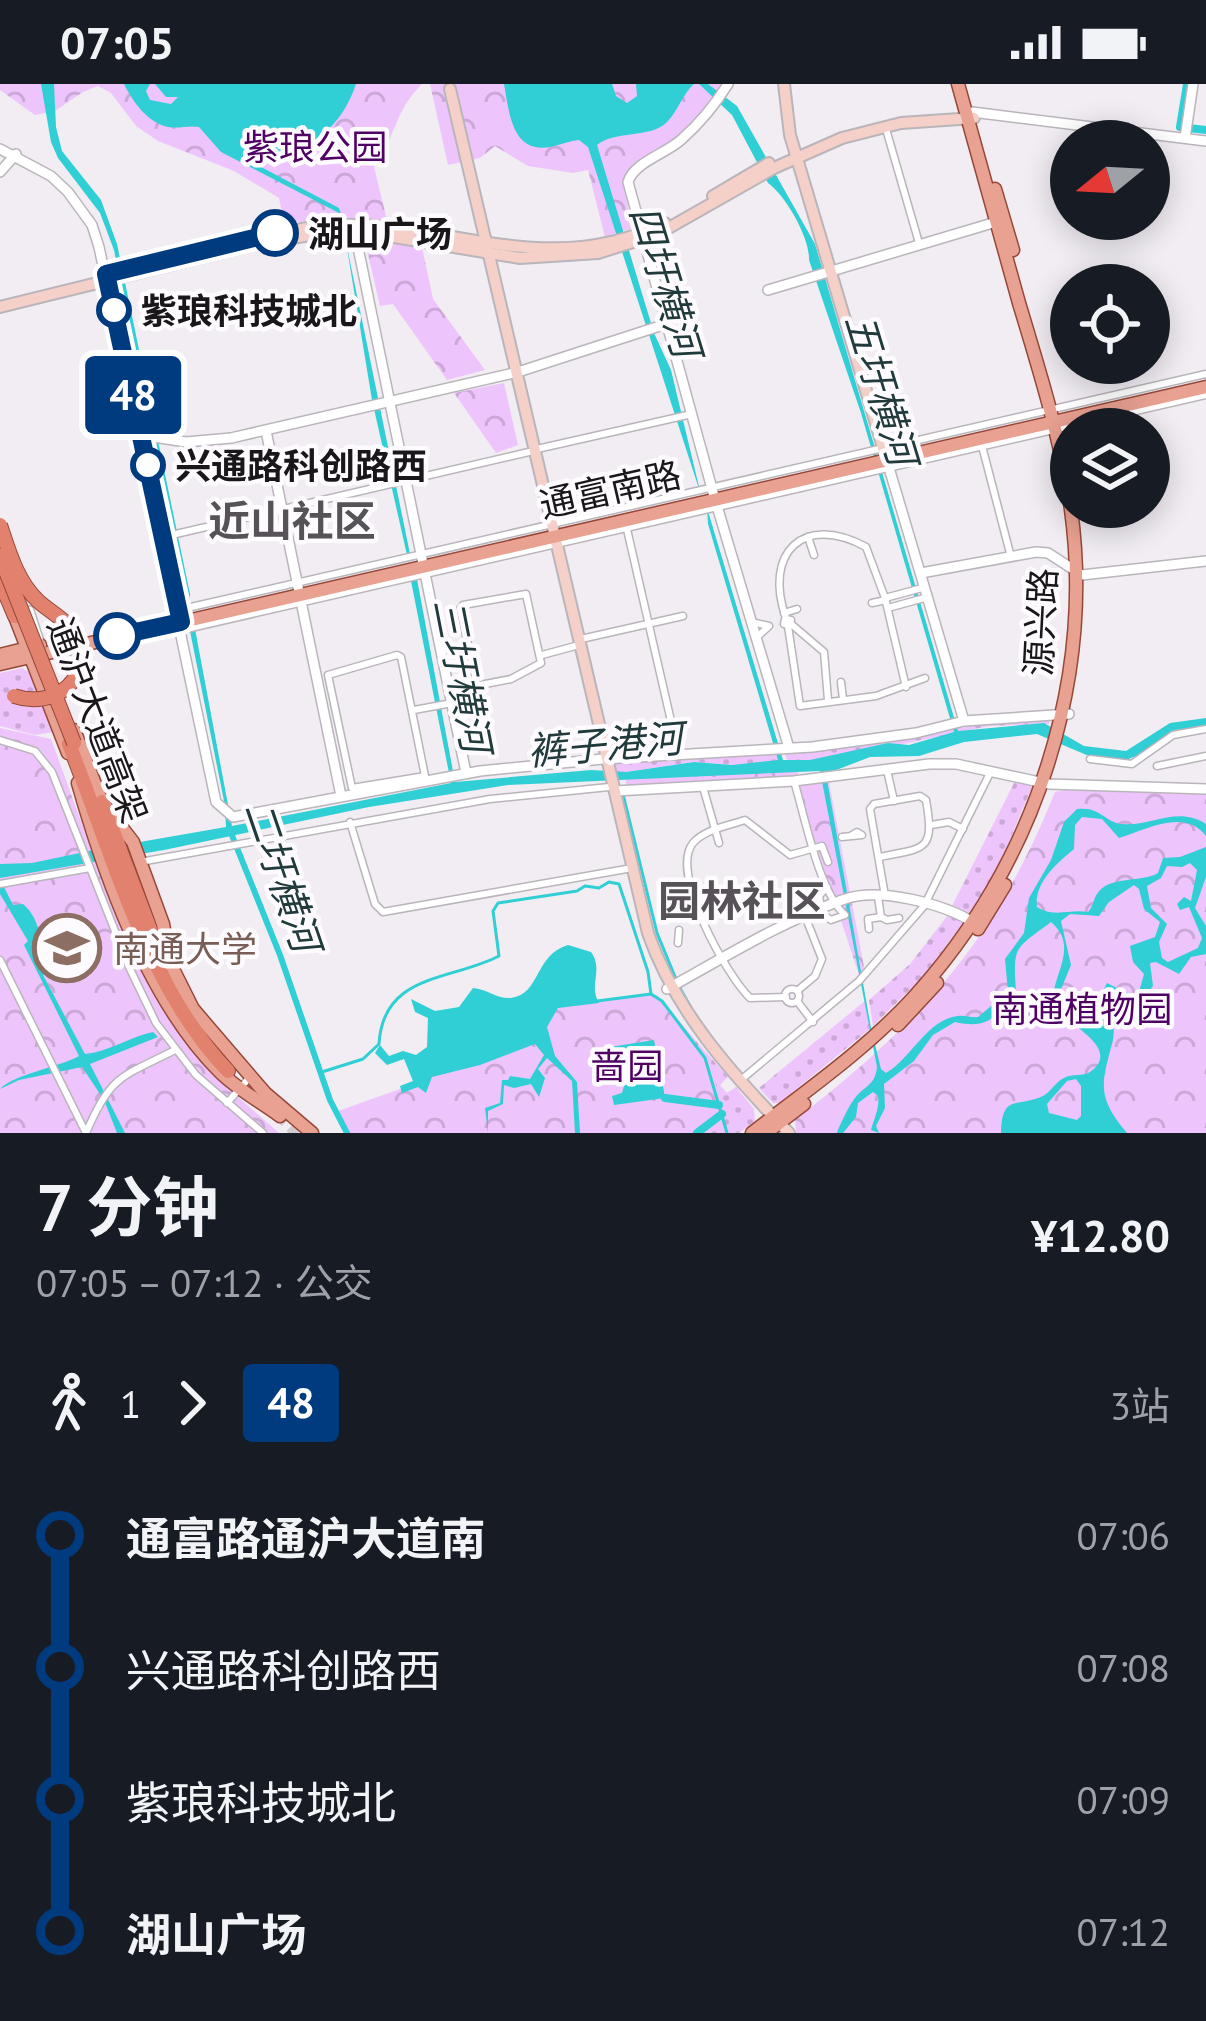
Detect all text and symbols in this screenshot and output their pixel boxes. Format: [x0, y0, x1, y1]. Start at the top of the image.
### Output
text: 07:05 [60, 13, 174, 71]
north arrow [1050, 120, 1170, 240]
map controls [1050, 120, 1170, 528]
park label: 紫琅公园 [243, 123, 387, 170]
water label: 四圩横河 [619, 199, 715, 370]
place label: 湖山广场 [308, 210, 452, 257]
marker: 湖山广场 [253, 211, 297, 255]
button: locate [1050, 264, 1170, 384]
place label: 紫琅科技城北 [141, 287, 357, 334]
marker: 紫琅科技城北 [98, 294, 130, 326]
water label: 五圩横河 [835, 307, 931, 478]
line badge: 48 [79, 356, 187, 434]
text: 48 [109, 367, 157, 422]
button: layers [1050, 408, 1170, 528]
place label: 兴通路科创路西 [175, 442, 427, 489]
marker: 兴通路科创路西 [132, 449, 164, 481]
street label: 通富南路 [535, 450, 685, 528]
district label: 近山社区 [208, 493, 376, 548]
street label: 源兴路 [1014, 567, 1066, 677]
water label: 三圩横河 [423, 594, 504, 763]
street label: 通沪大道高架 [37, 611, 159, 829]
unlabelled marker [95, 614, 139, 658]
water label: 裤子港河 [525, 711, 692, 776]
water label: 二圩横河 [233, 794, 335, 965]
district label: 园林社区 [658, 873, 826, 928]
school or university icon: 南通大学 [32, 913, 102, 983]
place label: 南通大学 [113, 925, 257, 972]
park label: 南通植物园 [992, 985, 1172, 1032]
park label: 啬园 [591, 1042, 663, 1089]
text: 7 分钟 [36, 1164, 219, 1249]
text: ¥12.80 [1031, 1206, 1170, 1264]
text: 07:05 – 07:12 · 公交 [36, 1257, 373, 1308]
icon: walk [36, 1370, 102, 1436]
icon: forward [159, 1370, 225, 1436]
text: 48 [267, 1375, 315, 1430]
text: 1 [120, 1378, 141, 1429]
text: 3站 [1110, 1380, 1170, 1431]
text: 通富路通沪大道南 [126, 1509, 486, 1567]
text: 07:06 [1076, 1510, 1170, 1561]
text: 兴通路科创路西 [126, 1641, 441, 1699]
text: 07:08 [1076, 1642, 1170, 1693]
text: 紫琅科技城北 [126, 1773, 396, 1831]
text: 07:09 [1076, 1774, 1170, 1825]
text: 湖山广场 [126, 1905, 306, 1963]
text: 07:12 [1076, 1906, 1170, 1957]

